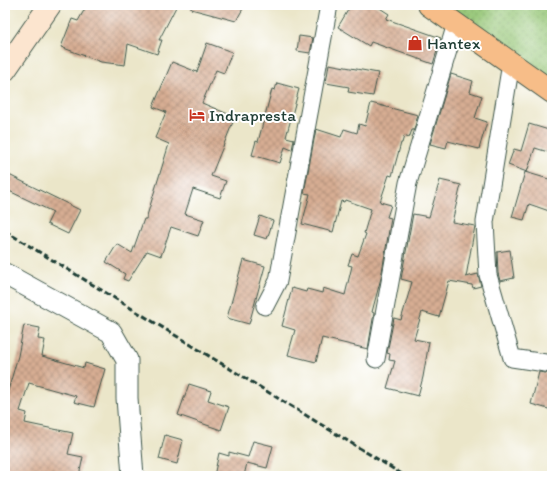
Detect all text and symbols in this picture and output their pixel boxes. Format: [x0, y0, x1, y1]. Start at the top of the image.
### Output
place label: Hantex [427, 33, 481, 53]
shop icon: Hantex [406, 34, 424, 52]
place label: Indrapresta [209, 105, 296, 125]
hotel icon: Indrapresta [188, 106, 206, 124]

